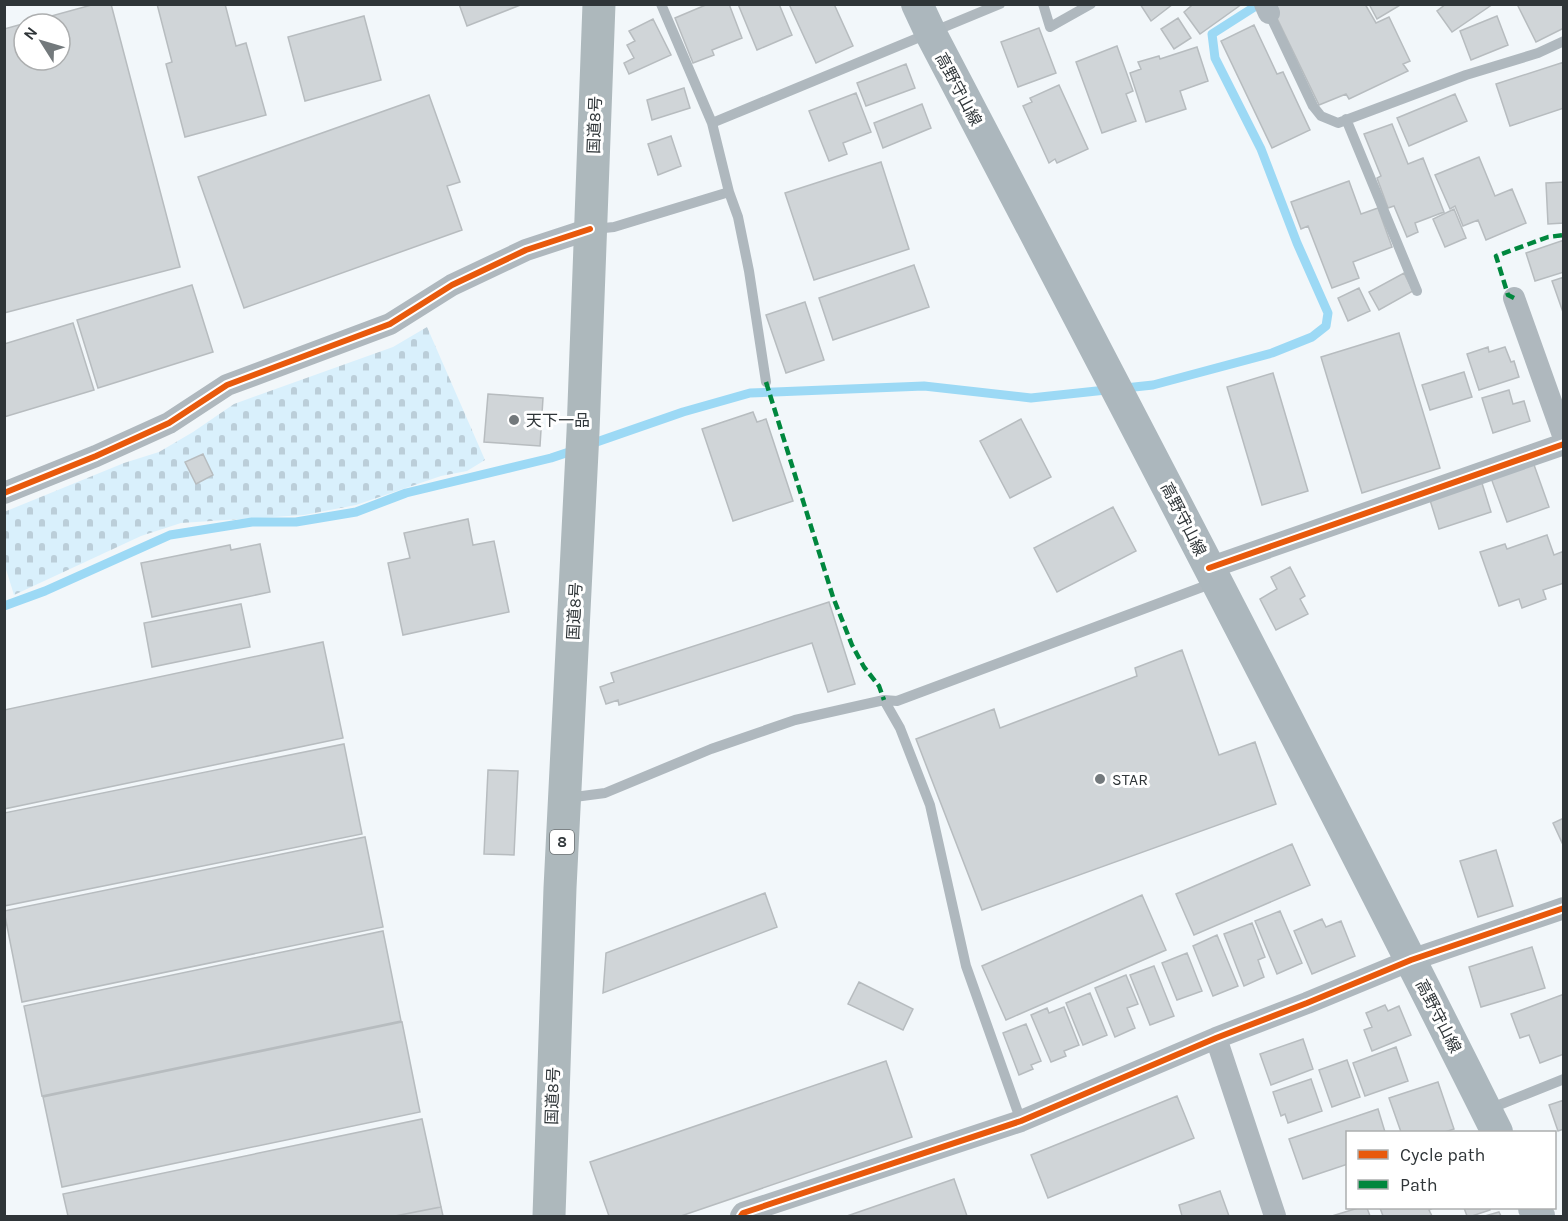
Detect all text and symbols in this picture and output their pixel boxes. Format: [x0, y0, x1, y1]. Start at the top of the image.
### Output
north arrow [12, 12, 72, 72]
text: N [19, 23, 41, 44]
street label: 高野守山線 [931, 49, 986, 129]
street label: 国道8号 [584, 96, 605, 154]
place label: 天下一品 [526, 411, 590, 430]
marker: 天下一品 [507, 413, 521, 427]
street label: 高野守山線 [1157, 479, 1210, 559]
street label: 国道8号 [563, 582, 585, 640]
place label: STAR [1112, 770, 1148, 789]
marker: STAR [1093, 772, 1107, 786]
road number: 8 [550, 830, 574, 854]
street label: 高野守山線 [1412, 976, 1465, 1056]
street label: 国道8号 [542, 1067, 563, 1125]
legend [1346, 1131, 1556, 1209]
text: Cycle path [1400, 1144, 1485, 1166]
text: Path [1400, 1174, 1438, 1196]

